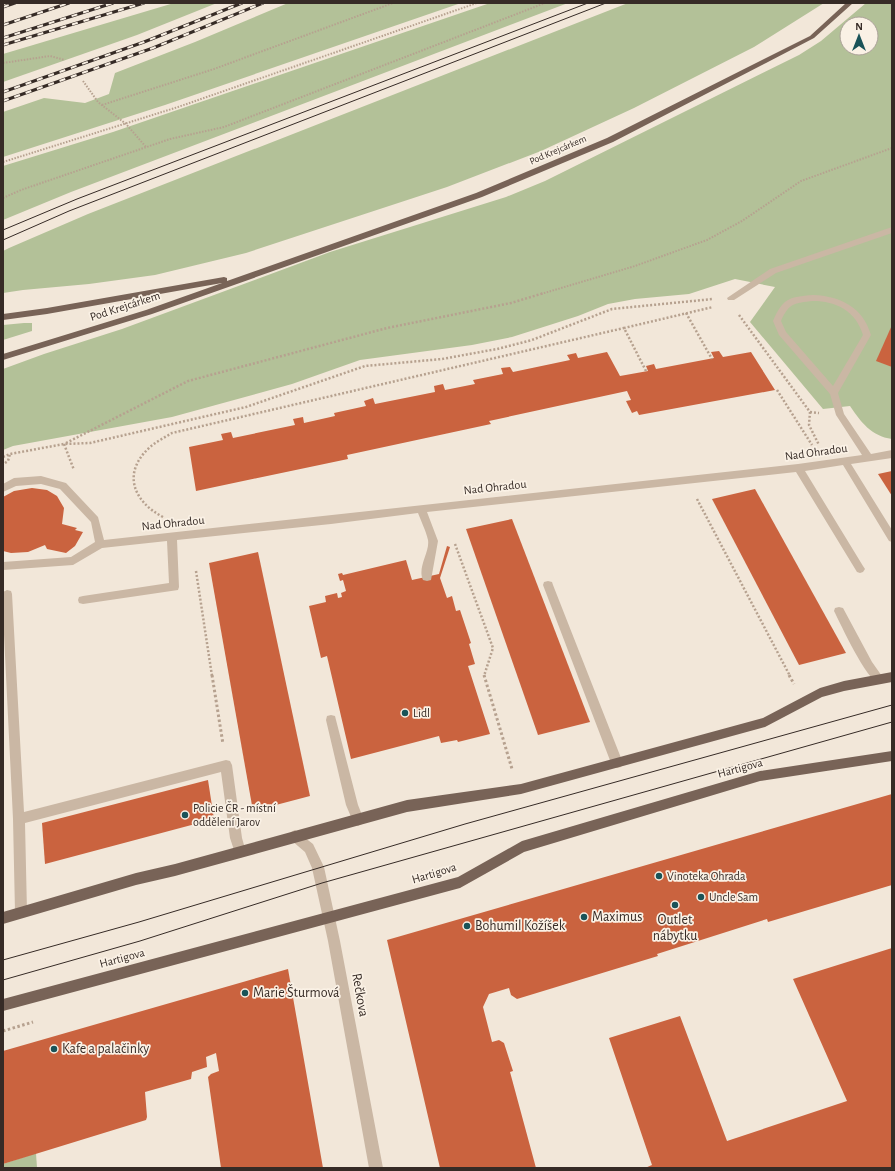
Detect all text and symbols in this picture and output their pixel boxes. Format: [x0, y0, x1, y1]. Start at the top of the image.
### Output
north arrow [839, 16, 879, 56]
text: N [855, 21, 863, 32]
street label: Pod Krejcárkem [528, 134, 588, 166]
street label: Pod Krejcárkem [88, 289, 162, 324]
street label: Nad Ohradou [784, 442, 848, 462]
street label: Nad Ohradou [463, 478, 527, 496]
street label: Nad Ohradou [141, 514, 205, 532]
place label: Lidl [413, 707, 430, 719]
marker: Lidl [400, 708, 410, 718]
street label: Hartigova [716, 756, 764, 780]
place label: Policie ČR - místní oddělení Jarov [193, 801, 276, 828]
marker: Policie ČR - místní oddělení Jarov [180, 810, 190, 820]
street label: Hartigova [410, 860, 458, 885]
place label: Vinoteka Ohrada [667, 870, 746, 882]
marker: Vinoteka Ohrada [654, 871, 664, 881]
place label: Uncle Sam [709, 891, 758, 903]
marker: Uncle Sam [696, 892, 706, 902]
marker: Outlet nábytku [670, 900, 680, 910]
place label: Maximus [592, 910, 642, 924]
marker: Maximus [579, 912, 589, 922]
place label: Outlet nábytku [653, 913, 697, 943]
place label: Bohumil Kožíšek [475, 919, 566, 933]
marker: Bohumil Kožíšek [462, 921, 472, 931]
street label: Hartigova [98, 946, 146, 970]
street label: Rečkova [349, 972, 371, 1018]
place label: Marie Šturmová [253, 984, 340, 1000]
marker: Marie Šturmová [240, 988, 250, 998]
place label: Kafe a palačinky [62, 1042, 149, 1056]
marker: Kafe a palačinky [49, 1044, 59, 1054]

